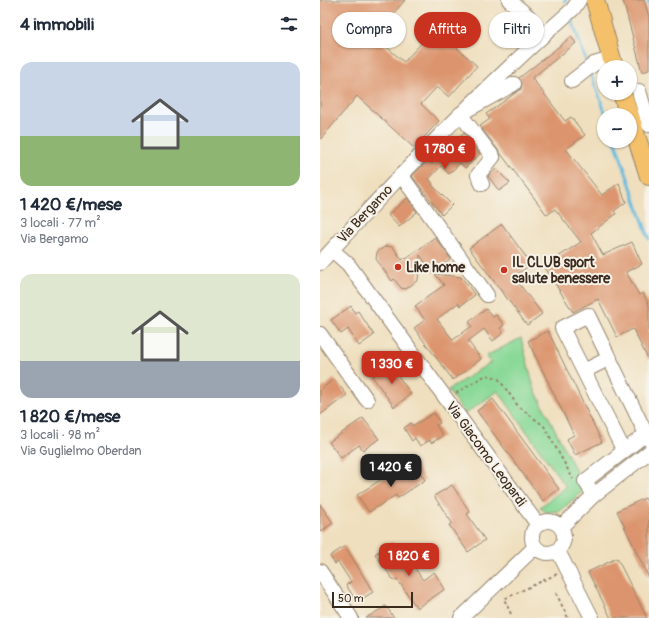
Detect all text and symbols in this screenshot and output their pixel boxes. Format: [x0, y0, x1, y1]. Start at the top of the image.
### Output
chip: Compra [332, 12, 406, 48]
chip: Affitta [414, 12, 481, 48]
chip: Filtri [489, 12, 544, 48]
icon: filters [278, 13, 300, 35]
text: 4 immobili [20, 14, 94, 35]
map controls [597, 60, 637, 148]
button: + [597, 60, 637, 100]
icon: home [124, 88, 196, 160]
button: − [597, 108, 637, 148]
pin: 1 780 € [408, 136, 482, 170]
text: 1 780 € [424, 141, 466, 157]
street label: Via Bergamo [334, 181, 397, 247]
text: 1 420 €/mese [20, 194, 122, 215]
text: 3 locali · 77 m² [20, 215, 101, 231]
text: Via Bergamo [20, 231, 88, 247]
place label: IL CLUB sport salute benessere [512, 254, 611, 287]
place label: Like home [406, 259, 466, 276]
marker: Like home [393, 262, 403, 272]
marker: IL CLUB sport salute benessere [499, 265, 509, 275]
icon: home [124, 300, 196, 372]
pin: 1 330 € [355, 351, 429, 385]
text: 1 330 € [371, 356, 413, 372]
street label: Via Giacomo Leopardi [442, 398, 530, 510]
text: 1 820 €/mese [20, 406, 121, 427]
text: 3 locali · 98 m² [20, 427, 100, 443]
text: Via Guglielmo Oberdan [20, 443, 142, 459]
pin: 1 420 € [354, 454, 428, 488]
text: 1 420 € [370, 459, 413, 475]
pin: 1 820 € [372, 543, 446, 577]
text: 1 820 € [388, 548, 430, 564]
scale bar [332, 590, 413, 609]
text: 50 m [338, 592, 364, 605]

